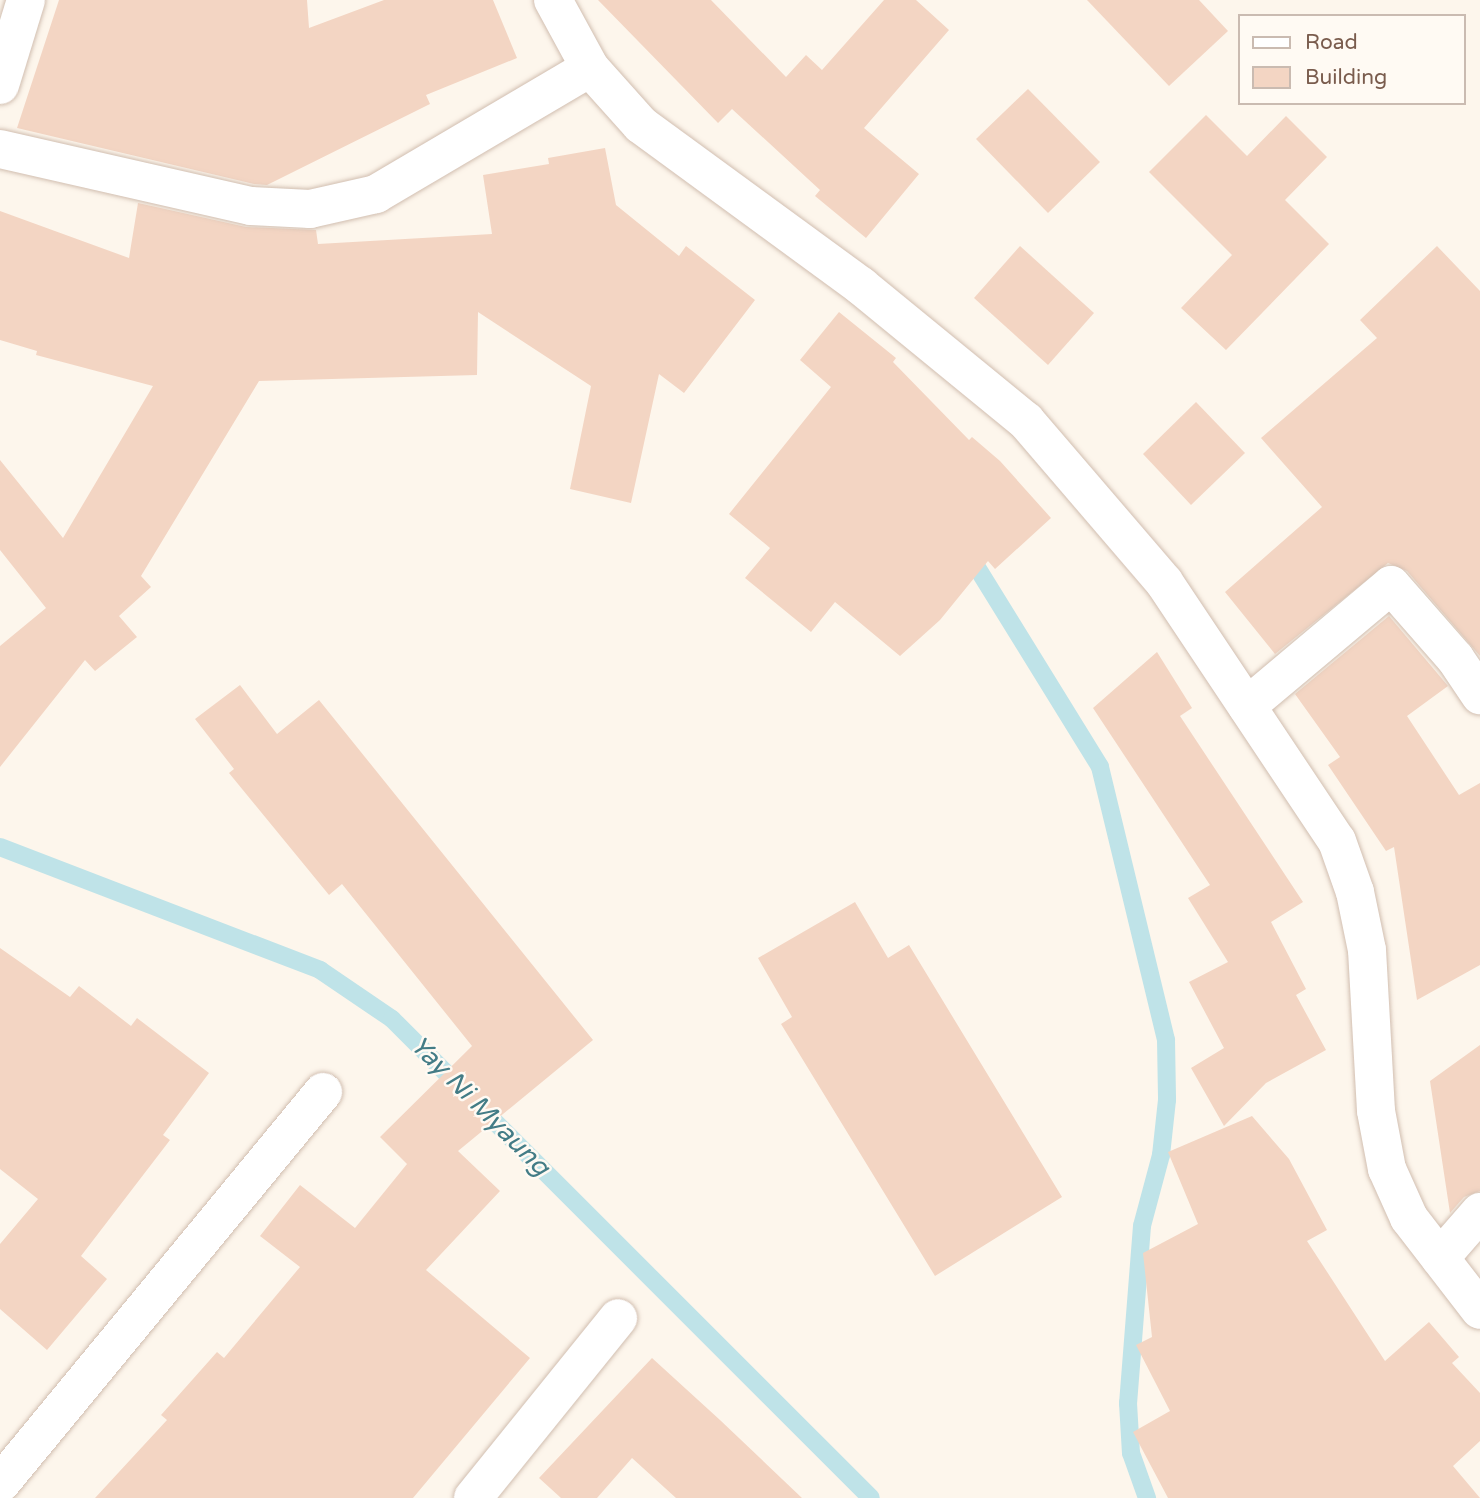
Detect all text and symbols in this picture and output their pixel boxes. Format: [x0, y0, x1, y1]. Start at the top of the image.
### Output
legend [1238, 14, 1466, 105]
text: Road [1305, 30, 1358, 55]
text: Building [1305, 65, 1387, 90]
water label: Yay Ni Myaung [404, 1030, 556, 1182]

